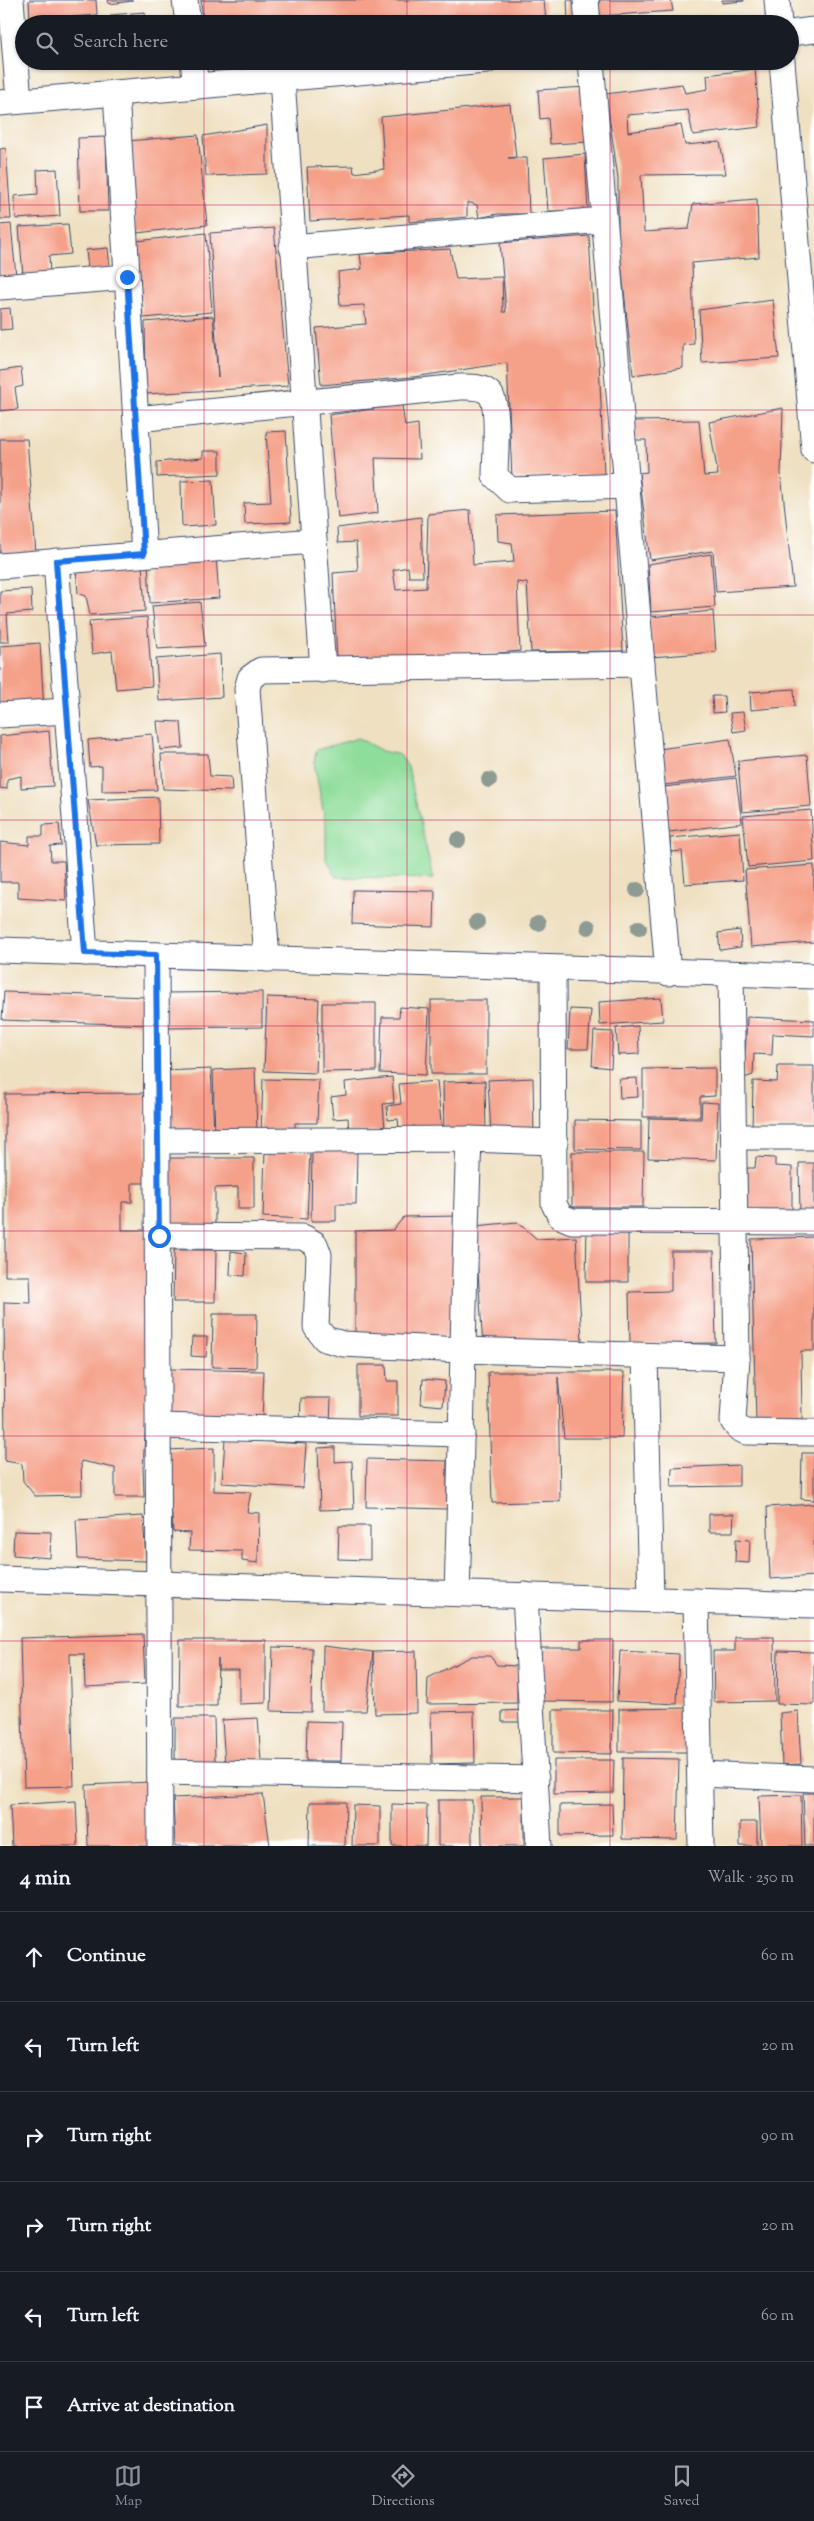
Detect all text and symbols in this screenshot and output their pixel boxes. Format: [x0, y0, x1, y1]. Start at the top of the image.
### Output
search box [15, 15, 799, 70]
icon: search [33, 29, 61, 57]
text: Search here [73, 29, 168, 56]
route end [116, 266, 139, 289]
route start [148, 1225, 171, 1248]
text: 4 min [20, 1864, 71, 1894]
text: Walk · 250 m [708, 1867, 794, 1890]
icon: ahead [20, 1943, 48, 1971]
text: Continue [67, 1943, 146, 1970]
text: 60 m [761, 1945, 794, 1968]
icon: left [20, 2033, 48, 2061]
text: Turn left [67, 2033, 139, 2060]
text: 20 m [761, 2035, 794, 2058]
icon: right [20, 2123, 48, 2151]
text: Turn right [67, 2123, 151, 2150]
text: 90 m [761, 2125, 794, 2148]
icon: right [20, 2213, 48, 2241]
text: Turn right [67, 2213, 151, 2240]
text: 20 m [761, 2215, 794, 2238]
icon: left [20, 2303, 48, 2331]
text: Turn left [67, 2303, 139, 2330]
text: 60 m [761, 2305, 794, 2328]
icon: arrive [20, 2393, 48, 2421]
text: Arrive at destination [67, 2393, 235, 2420]
tab: Map [114, 2462, 142, 2512]
tab: Directions [371, 2462, 435, 2512]
tab: Saved [664, 2462, 699, 2512]

